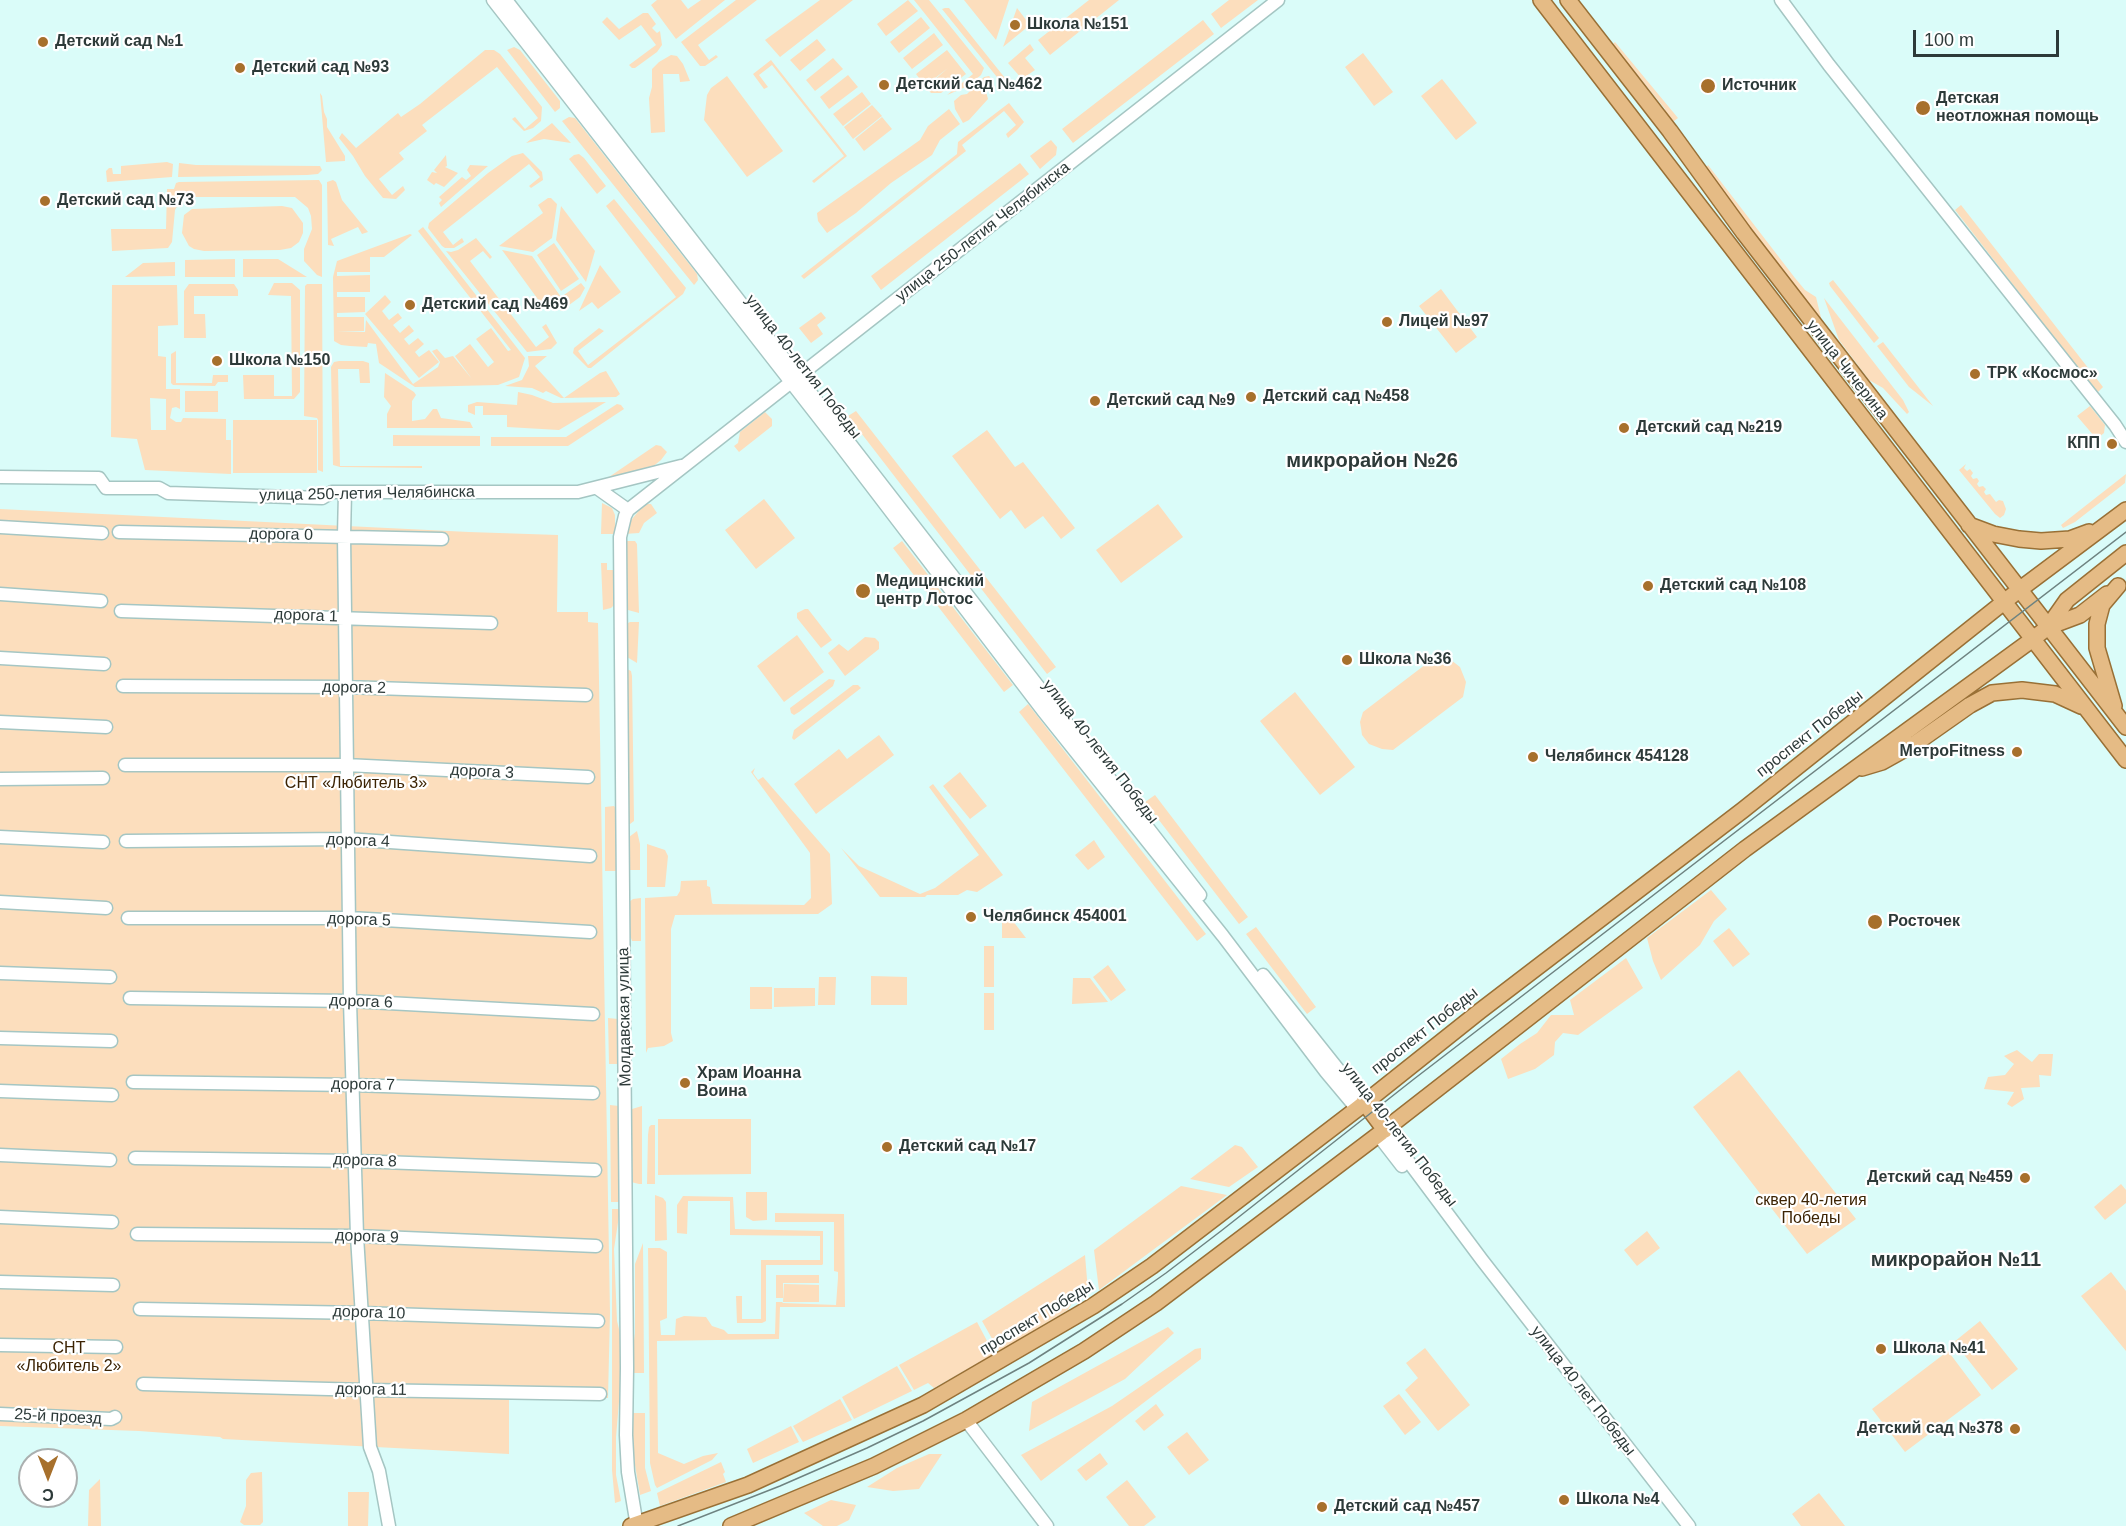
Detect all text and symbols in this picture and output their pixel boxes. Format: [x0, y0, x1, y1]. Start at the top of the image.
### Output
place label: Школа №151 [1027, 15, 1128, 35]
marker: Школа №151 [1008, 18, 1022, 32]
scale bar [1916, 18, 2062, 56]
text: 100 m [1924, 30, 1974, 50]
place label: Детский сад №1 [55, 32, 183, 52]
marker: Детский сад №1 [36, 35, 50, 49]
place label: Детский сад №93 [252, 58, 389, 78]
marker: Детский сад №93 [233, 61, 247, 75]
place label: Детский сад №462 [896, 75, 1042, 95]
place label: Источник [1722, 76, 1796, 96]
marker: Источник [1699, 77, 1717, 95]
marker: Детский сад №462 [877, 78, 891, 92]
place label: Детская неотложная помощь [1936, 89, 2099, 127]
marker: Детская неотложная помощь [1914, 99, 1932, 117]
street label: улица 250-летия Челябинска [892, 158, 1074, 306]
place label: Детский сад №73 [57, 191, 194, 211]
marker: Детский сад №73 [38, 194, 52, 208]
street label: улица 40-летия Победы [741, 291, 865, 443]
place label: Детский сад №469 [422, 295, 568, 315]
marker: Детский сад №469 [403, 298, 417, 312]
place label: Лицей №97 [1399, 312, 1489, 332]
marker: Лицей №97 [1380, 315, 1394, 329]
street label: улица Чичерина [1802, 316, 1892, 424]
place label: Школа №150 [229, 351, 330, 371]
marker: Школа №150 [210, 354, 224, 368]
place label: ТРК «Космос» [1987, 364, 2098, 384]
marker: ТРК «Космос» [1968, 367, 1982, 381]
place label: Детский сад №458 [1263, 387, 1409, 407]
marker: Детский сад №458 [1244, 390, 1258, 404]
place label: Детский сад №9 [1107, 391, 1235, 411]
marker: Детский сад №9 [1088, 394, 1102, 408]
place label: Детский сад №219 [1636, 418, 1782, 438]
marker: Детский сад №219 [1617, 421, 1631, 435]
place label: КПП [2067, 434, 2100, 454]
marker: КПП [2105, 437, 2119, 451]
district label: микрорайон №26 [1286, 449, 1458, 473]
street label: улица 250-летия Челябинска [259, 483, 475, 505]
street label: дорога 0 [249, 525, 313, 545]
place label: Медицинский центр Лотос [876, 572, 984, 610]
place label: Детский сад №108 [1660, 576, 1806, 596]
marker: Детский сад №108 [1641, 579, 1655, 593]
marker: Медицинский центр Лотос [854, 582, 872, 600]
street label: дорога 1 [274, 605, 338, 627]
place label: Школа №36 [1359, 650, 1451, 670]
marker: Школа №36 [1340, 653, 1354, 667]
street label: улица 40-летия Победы [1038, 676, 1162, 828]
street label: дорога 2 [322, 678, 386, 698]
street label: проспект Победы [1753, 686, 1867, 782]
place label: МетроFitness [1900, 742, 2005, 762]
marker: МетроFitness [2010, 745, 2024, 759]
place label: Челябинск 454128 [1545, 747, 1689, 767]
marker: Челябинск 454128 [1526, 750, 1540, 764]
street label: дорога 3 [450, 761, 514, 783]
park label: СНТ «Любитель 3» [285, 774, 427, 794]
street label: дорога 4 [326, 830, 390, 852]
place label: Челябинск 454001 [983, 907, 1127, 927]
street label: дорога 5 [327, 909, 391, 931]
marker: Челябинск 454001 [964, 910, 978, 924]
place label: Росточек [1888, 912, 1960, 932]
marker: Росточек [1866, 913, 1884, 931]
street label: Молдавская улица [614, 947, 636, 1087]
street label: проспект Победы [1368, 983, 1482, 1079]
street label: дорога 6 [329, 991, 393, 1013]
street label: улица 40-летия Победы [1337, 1059, 1461, 1211]
place label: Храм Иоанна Воина [697, 1064, 801, 1102]
street label: дорога 7 [331, 1075, 395, 1095]
marker: Храм Иоанна Воина [678, 1076, 692, 1090]
place label: Детский сад №17 [899, 1137, 1036, 1157]
marker: Детский сад №17 [880, 1140, 894, 1154]
street label: дорога 8 [333, 1150, 397, 1172]
place label: Детский сад №459 [1867, 1168, 2013, 1188]
marker: Детский сад №459 [2018, 1171, 2032, 1185]
park label: сквер 40-летия Победы [1755, 1191, 1867, 1229]
street label: дорога 9 [335, 1226, 399, 1248]
district label: микрорайон №11 [1871, 1248, 2041, 1272]
street label: проспект Победы [976, 1276, 1098, 1360]
street label: дорога 10 [332, 1302, 406, 1324]
street label: улица 40 лет Победы [1527, 1322, 1639, 1460]
park label: СНТ «Любитель 2» [17, 1339, 121, 1377]
place label: Школа №41 [1893, 1339, 1985, 1359]
marker: Школа №41 [1874, 1342, 1888, 1356]
street label: дорога 11 [335, 1380, 407, 1400]
street label: 25-й проезд [14, 1405, 102, 1429]
place label: Детский сад №378 [1857, 1419, 2003, 1439]
marker: Детский сад №378 [2008, 1422, 2022, 1436]
north arrow [18, 1448, 78, 1508]
text: С [42, 1486, 54, 1503]
place label: Школа №4 [1576, 1490, 1659, 1510]
marker: Школа №4 [1557, 1493, 1571, 1507]
place label: Детский сад №457 [1334, 1497, 1480, 1517]
marker: Детский сад №457 [1315, 1500, 1329, 1514]

